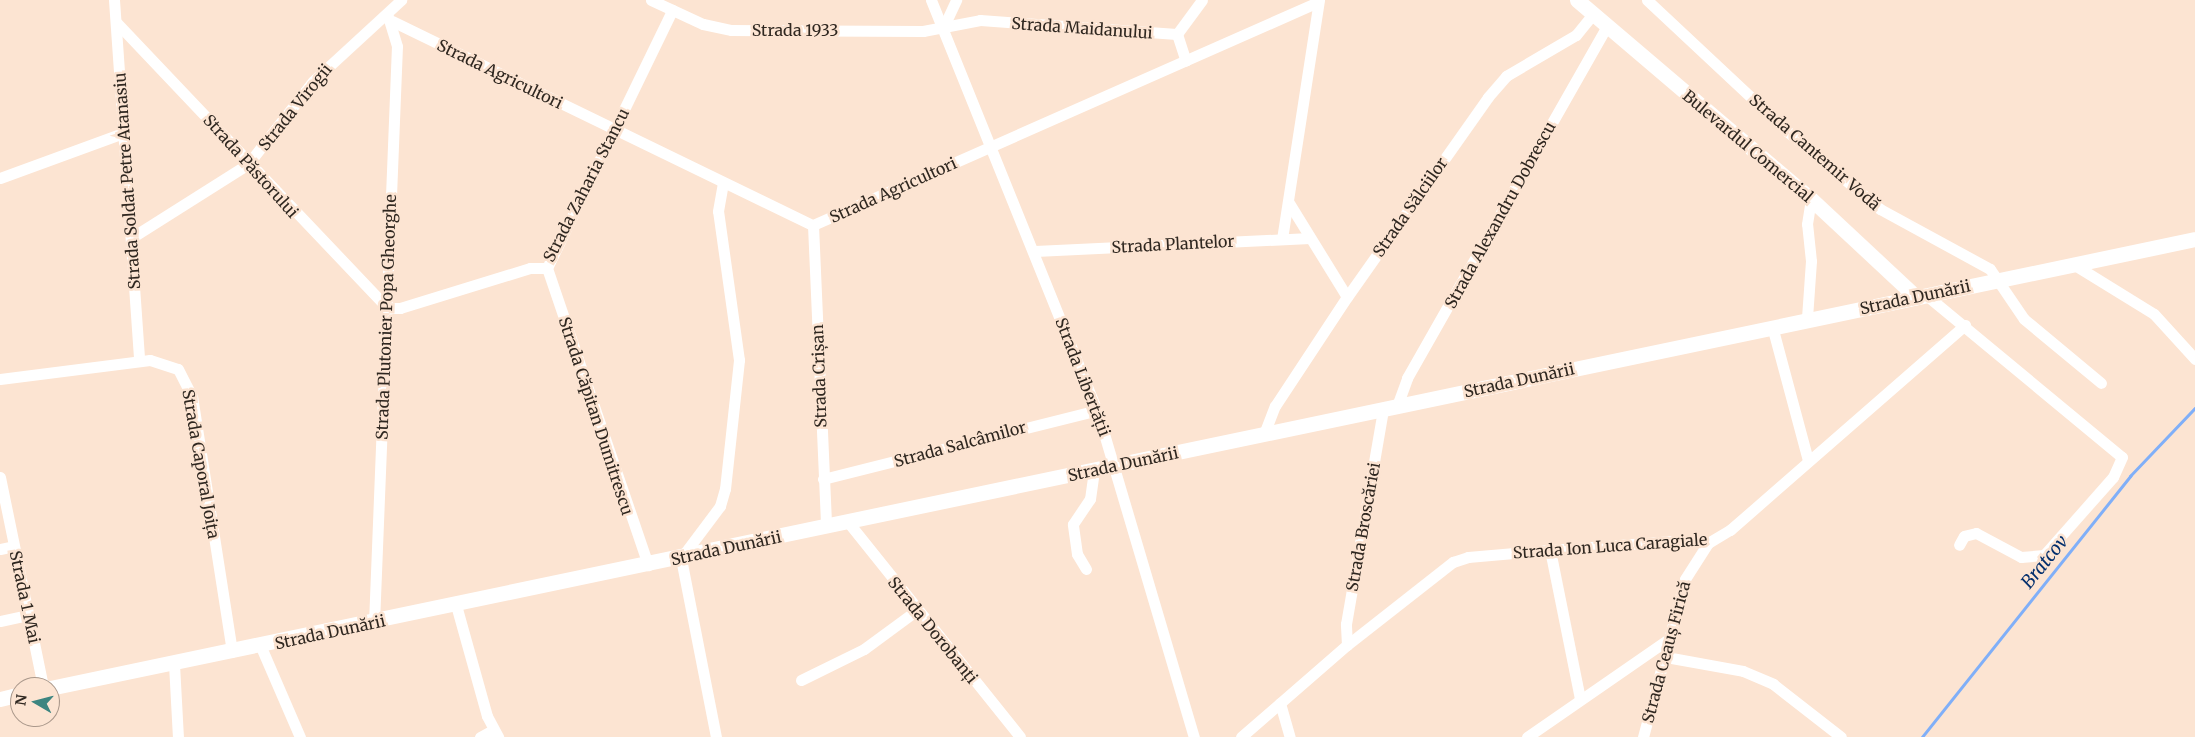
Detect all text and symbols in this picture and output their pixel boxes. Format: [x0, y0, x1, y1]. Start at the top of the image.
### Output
street label: Strada Maidanului [1011, 13, 1153, 43]
street label: Strada 1933 [752, 20, 838, 40]
street label: Strada Agricultori [434, 35, 566, 113]
street label: Strada Virogii [254, 60, 336, 154]
street label: Strada Soldat Petre Atanasiu [110, 72, 144, 290]
street label: Bulevardul Comercial [1679, 86, 1817, 206]
street label: Strada Cantemir Vodă [1746, 90, 1884, 214]
street label: Strada Zaharia Stancu [539, 105, 633, 265]
street label: Strada Păstorului [200, 110, 302, 222]
street label: Strada Alexandru Dobrescu [1441, 118, 1559, 312]
street label: Strada Agricultori [826, 153, 960, 227]
street label: Strada Sălciilor [1369, 154, 1451, 260]
street label: Strada Plutonier Popa Gheorghe [372, 194, 400, 440]
street label: Strada Plantelor [1111, 231, 1235, 257]
street label: Strada Dunării [1858, 276, 1972, 318]
street label: Strada Căpitan Dumitrescu [555, 314, 637, 518]
street label: Strada Libertății [1052, 315, 1114, 439]
street label: Strada Crișan [808, 324, 830, 428]
street label: Strada Dunării [1462, 359, 1576, 401]
street label: Strada Caporal Joița [178, 388, 224, 540]
street label: Strada Salcâmilor [892, 417, 1028, 471]
street label: Strada Dunării [1066, 443, 1180, 485]
street label: Strada Broscăriei [1342, 461, 1384, 593]
street label: Strada Dunării [669, 527, 783, 569]
street label: Strada Ion Luca Caragiale [1512, 530, 1708, 562]
water label: Bratcov [2017, 531, 2073, 593]
street label: Strada 1 Mai [6, 549, 44, 645]
street label: Strada Dorobanți [884, 573, 982, 687]
street label: Strada Ceauș Firică [1638, 579, 1694, 725]
street label: Strada Dunării [273, 611, 387, 653]
north arrow [10, 677, 60, 727]
text: N [11, 693, 31, 707]

